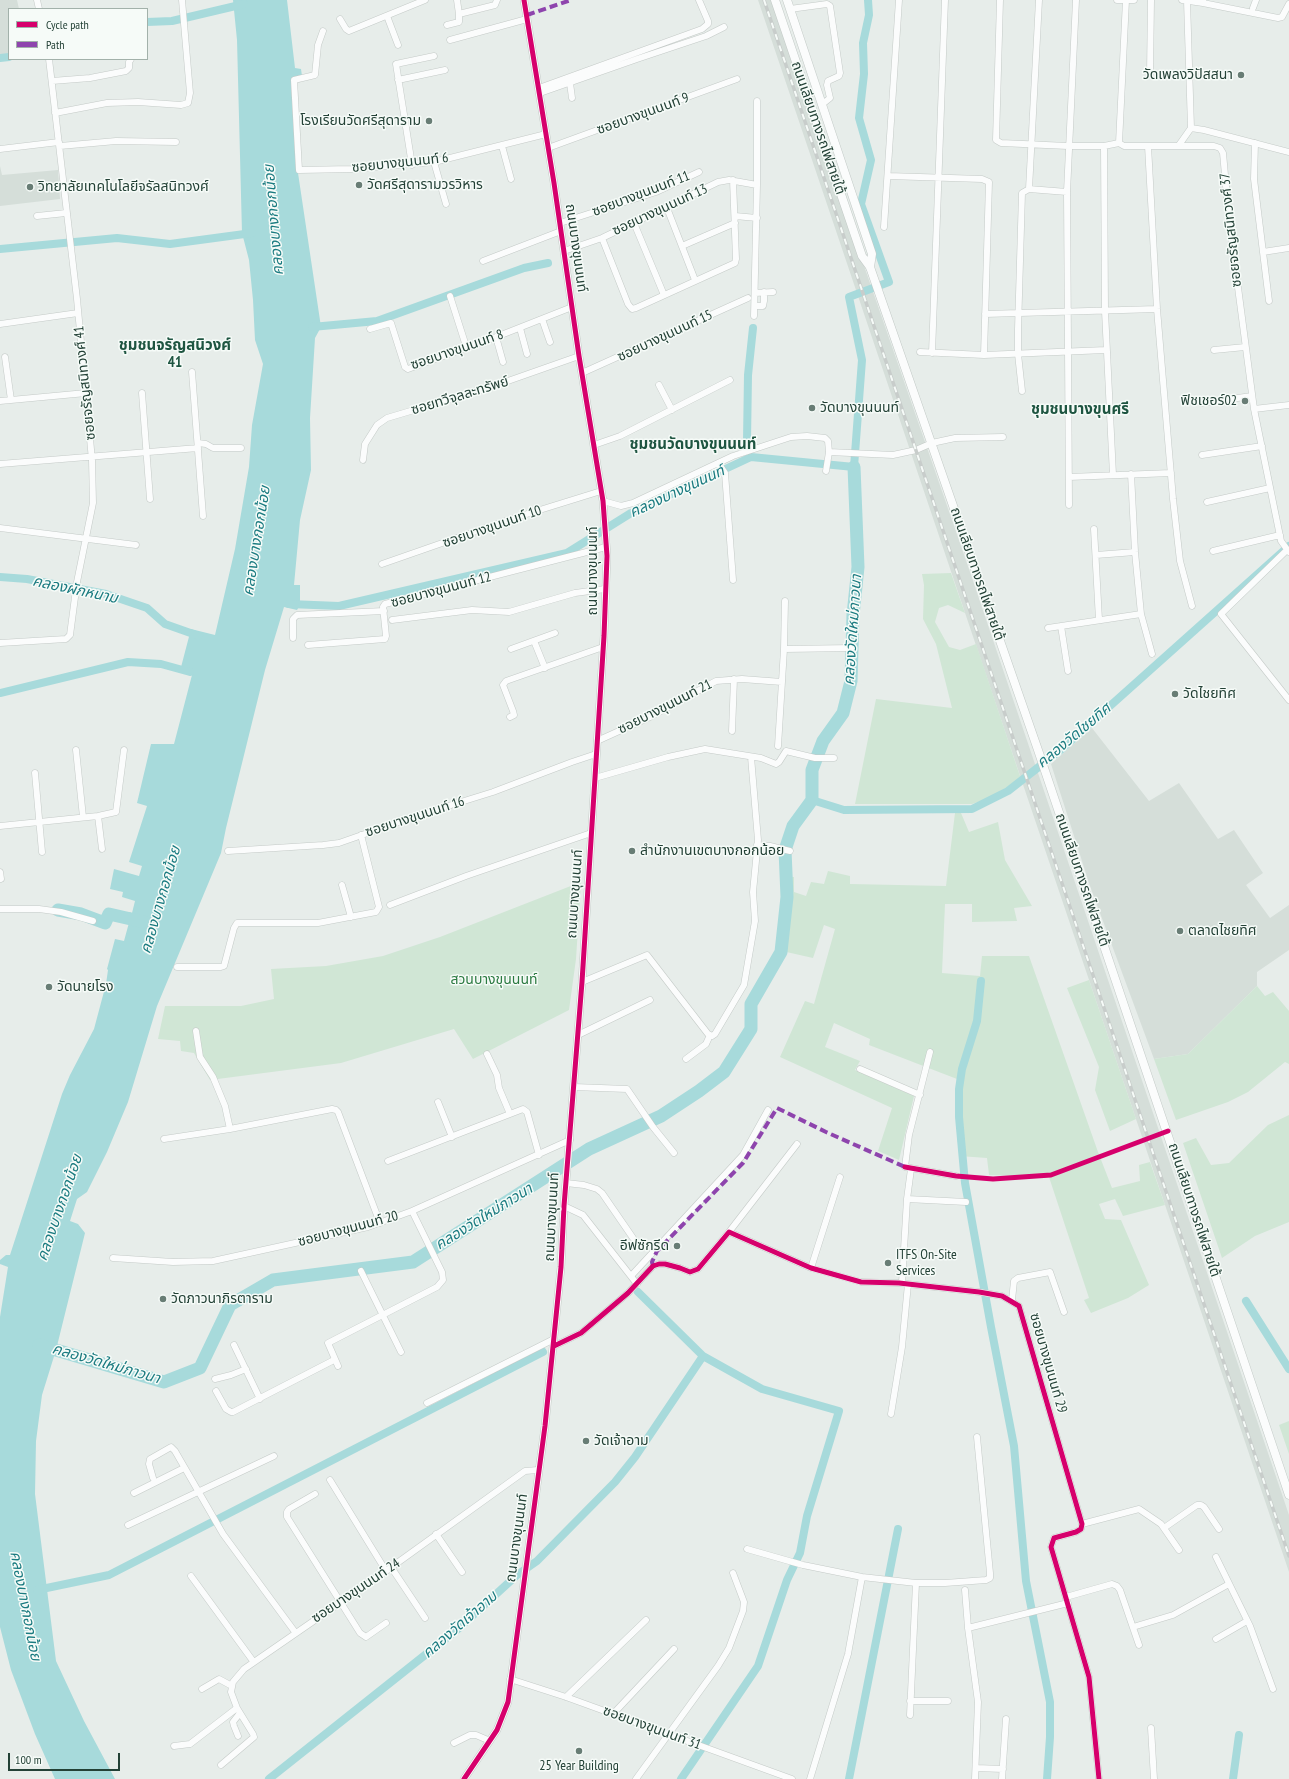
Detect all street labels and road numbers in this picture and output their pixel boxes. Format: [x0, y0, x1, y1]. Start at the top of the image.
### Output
street label: ถนนเลียบทางรถไฟสายใต้ [787, 59, 849, 197]
street label: ซอยบางขุนนนท์ 9 [595, 90, 691, 138]
street label: ซอยบางขุนนนท์ 6 [351, 150, 449, 176]
street label: ซอยบางขุนนนท์ 11 [590, 168, 692, 220]
street label: ซอยจรัญสนิทวงศ์ 37 [1217, 172, 1245, 288]
street label: ซอยบางขุนนนท์ 13 [610, 181, 710, 239]
street label: ถนนบางขุนนนท์ [561, 203, 591, 293]
street label: ซอยบางขุนนนท์ 15 [615, 307, 715, 365]
street label: ซอยจรัญสนิทวงศ์ 41 [71, 325, 99, 441]
street label: ซอยบางขุนนนท์ 8 [408, 326, 506, 374]
street label: ซอยทวีจุลละทรัพย์ [409, 373, 511, 419]
street label: ซอยบางขุนนนท์ 10 [440, 502, 544, 552]
street label: ถนนเลียบทางรถไฟสายใต้ [946, 505, 1008, 643]
street label: ถนนบางขุนนนท์ [585, 526, 601, 616]
street label: ซอยบางขุนนนท์ 12 [389, 569, 493, 611]
street label: ซอยบางขุนนนท์ 21 [615, 676, 715, 738]
street label: ซอยบางขุนนนท์ 16 [363, 793, 467, 841]
street label: ถนนเลียบทางรถไฟสายใต้ [1051, 811, 1113, 949]
street label: ถนนบางขุนนนท์ [564, 849, 586, 939]
street label: ถนนเลียบทางรถไฟสายใต้ [1164, 1141, 1224, 1279]
street label: ถนนบางขุนนนท์ [541, 1172, 563, 1262]
street label: ซอยบางขุนนนท์ 20 [296, 1208, 400, 1250]
street label: ซอยบางขุนนนท์ 29 [1026, 1311, 1070, 1415]
street label: ถนนบางขุนนนท์ [502, 1493, 532, 1583]
street label: ซอยบางขุนนนท์ 24 [308, 1555, 404, 1627]
street label: ซอยบางขุนนนท์ 31 [601, 1702, 703, 1754]

